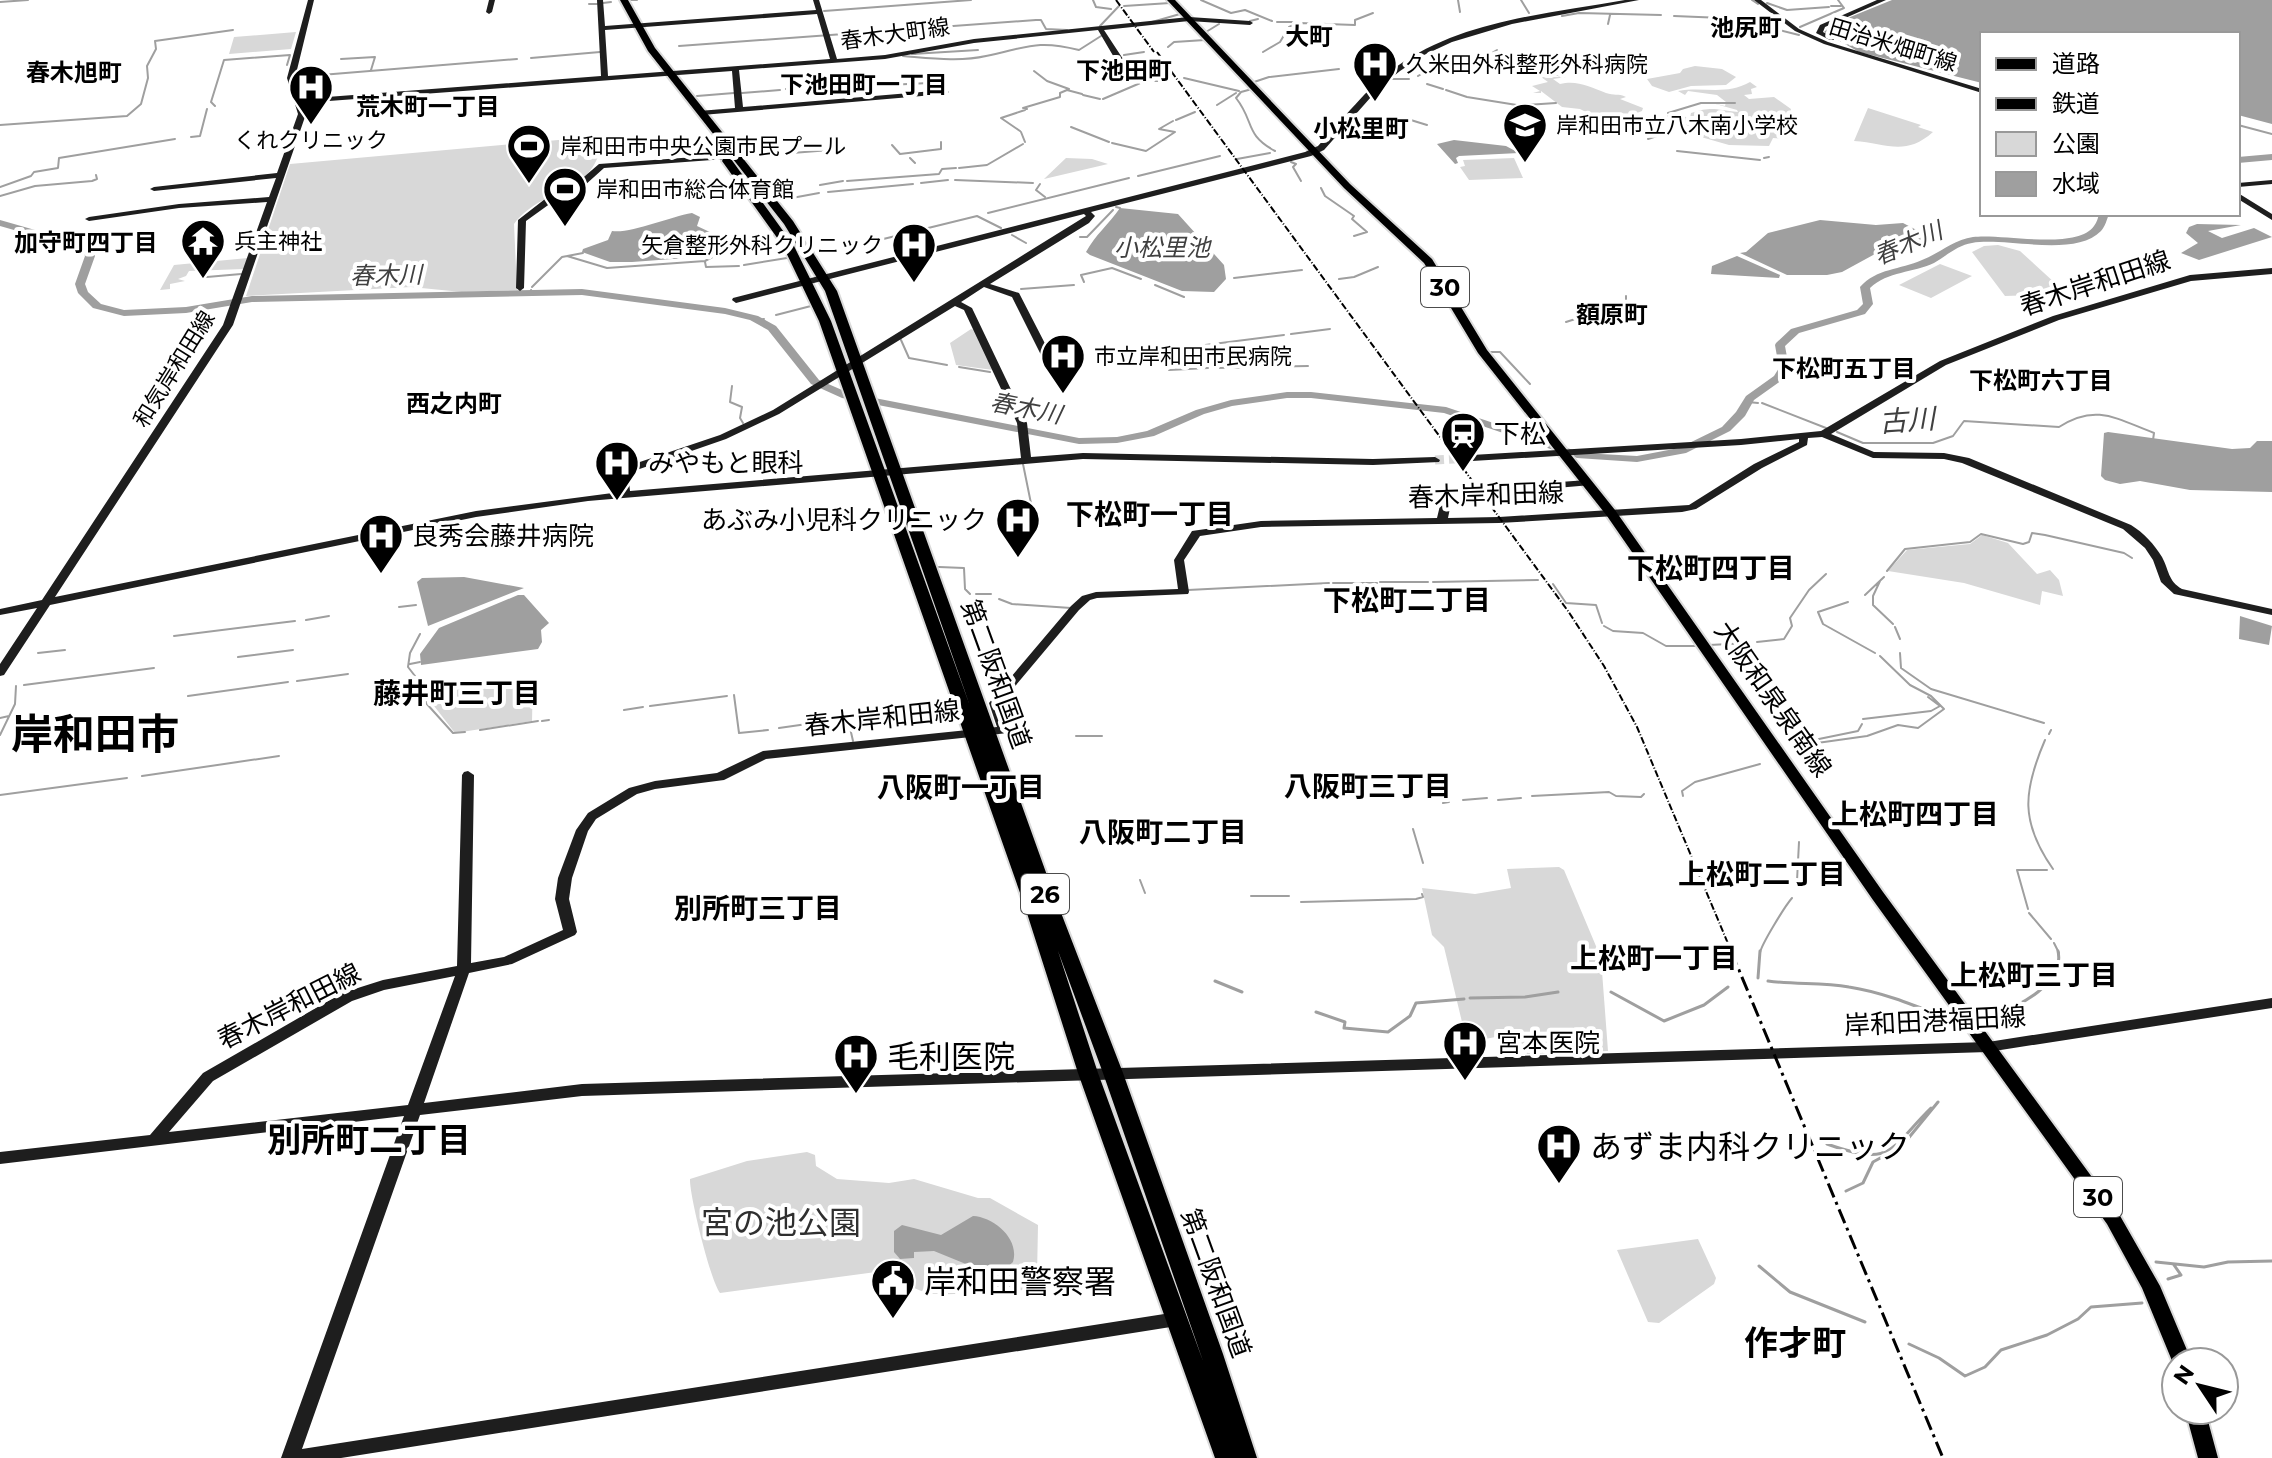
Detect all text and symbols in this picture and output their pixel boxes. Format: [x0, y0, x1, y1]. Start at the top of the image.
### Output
street label: 春木大町線 [839, 13, 951, 55]
district label: 池尻町 [1710, 13, 1782, 42]
street label: 田治米畑町線 [1826, 13, 1960, 77]
district label: 大町 [1285, 22, 1333, 51]
legend [1980, 32, 2240, 216]
hospital icon: 久米田外科整形外科病院 [1351, 40, 1399, 103]
text: 道路 [2052, 49, 2100, 78]
place label: 久米田外科整形外科病院 [1406, 51, 1648, 78]
district label: 下池田町 [1076, 56, 1172, 85]
district label: 春木旭町 [26, 58, 122, 87]
hospital icon: くれクリニック [287, 63, 335, 126]
district label: 下池田町一丁目 [780, 70, 948, 99]
text: 鉄道 [2052, 89, 2100, 118]
district label: 荒木町一丁目 [356, 92, 500, 121]
school or university icon: 岸和田市立八木南小学校 [1501, 101, 1549, 164]
place label: 岸和田市立八木南小学校 [1556, 112, 1798, 139]
district label: 小松里町 [1313, 114, 1409, 143]
sports icon: 岸和田市中央公園市民プール [505, 122, 553, 185]
place label: くれクリニック [234, 127, 388, 154]
text: 公園 [2052, 129, 2100, 158]
place label: 岸和田市中央公園市民プール [560, 133, 846, 160]
sports icon: 岸和田市総合体育館 [541, 165, 589, 228]
text: 水域 [2052, 169, 2100, 198]
place label: 岸和田市総合体育館 [596, 176, 794, 203]
water label: 春木川 [1869, 214, 1950, 270]
temple icon: 兵主神社 [179, 217, 227, 280]
hospital icon: 矢倉整形外科クリニック [890, 221, 938, 284]
district label: 加守町四丁目 [14, 228, 158, 257]
place label: 兵主神社 [234, 228, 322, 255]
place label: 矢倉整形外科クリニック [641, 232, 883, 259]
water label: 小松里池 [1114, 233, 1212, 262]
street label: 春木岸和田線 [2016, 244, 2174, 322]
water label: 春木川 [350, 260, 425, 290]
road number: 30 [1421, 267, 1469, 307]
district label: 額原町 [1576, 300, 1648, 329]
street label: 和気岸和田線 [128, 306, 220, 432]
hospital icon: 市立岸和田市民病院 [1039, 332, 1087, 395]
place label: 市立岸和田市民病院 [1094, 343, 1292, 370]
district label: 下松町五丁目 [1772, 354, 1916, 383]
district label: 下松町六丁目 [1969, 366, 2113, 395]
water label: 春木川 [988, 387, 1067, 430]
district label: 西之内町 [406, 389, 502, 418]
water label: 古川 [1878, 401, 1939, 439]
station icon: 下松 [1439, 410, 1487, 473]
place label: 下松 [1494, 418, 1546, 450]
hospital icon: みやもと眼科 [593, 439, 641, 502]
place label: みやもと眼科 [648, 447, 803, 479]
street label: 春木岸和田線 [1407, 476, 1565, 514]
hospital icon: あぶみ小児科クリニック [994, 496, 1042, 559]
district label: 下松町一丁目 [1066, 497, 1234, 531]
place label: あぶみ小児科クリニック [701, 504, 987, 536]
hospital icon: 良秀会藤井病院 [357, 512, 405, 575]
place label: 良秀会藤井病院 [412, 520, 594, 552]
district label: 下松町四丁目 [1627, 551, 1795, 585]
district label: 下松町二丁目 [1323, 583, 1491, 617]
street label: 第二阪和国道 [954, 595, 1038, 753]
street label: 大阪和泉泉南線 [1708, 615, 1838, 783]
district label: 藤井町三丁目 [373, 676, 541, 710]
street label: 春木岸和田線 [803, 694, 961, 742]
district label: 岸和田市 [11, 708, 179, 760]
district label: 八阪町三丁目 [1284, 769, 1452, 803]
district label: 八阪町一丁目 [877, 770, 1045, 804]
district label: 上松町四丁目 [1831, 797, 1999, 831]
district label: 八阪町二丁目 [1079, 815, 1247, 849]
district label: 上松町二丁目 [1678, 857, 1846, 891]
road number: 26 [1021, 874, 1069, 914]
district label: 別所町三丁目 [674, 891, 842, 925]
district label: 上松町一丁目 [1570, 941, 1738, 975]
street label: 春木岸和田線 [212, 956, 366, 1056]
district label: 上松町三丁目 [1950, 958, 2118, 992]
street label: 岸和田港福田線 [1843, 1000, 2027, 1042]
hospital icon: 宮本医院 [1441, 1019, 1489, 1082]
place label: 宮本医院 [1496, 1027, 1600, 1059]
hospital icon: 毛利医院 [832, 1032, 880, 1095]
place label: 毛利医院 [887, 1037, 1015, 1076]
district label: 別所町二丁目 [267, 1119, 471, 1161]
hospital icon: あずま内科クリニック [1535, 1122, 1583, 1185]
place label: あずま内科クリニック [1590, 1127, 1910, 1166]
road number: 30 [2074, 1177, 2122, 1217]
park label: 宮の池公園 [701, 1203, 861, 1242]
street label: 第二阪和国道 [1174, 1204, 1258, 1362]
public building icon: 岸和田警察署 [869, 1257, 917, 1320]
place label: 岸和田警察署 [924, 1262, 1116, 1301]
district label: 作才町 [1744, 1322, 1846, 1364]
north arrow [2160, 1346, 2240, 1426]
text: N [2168, 1360, 2200, 1390]

